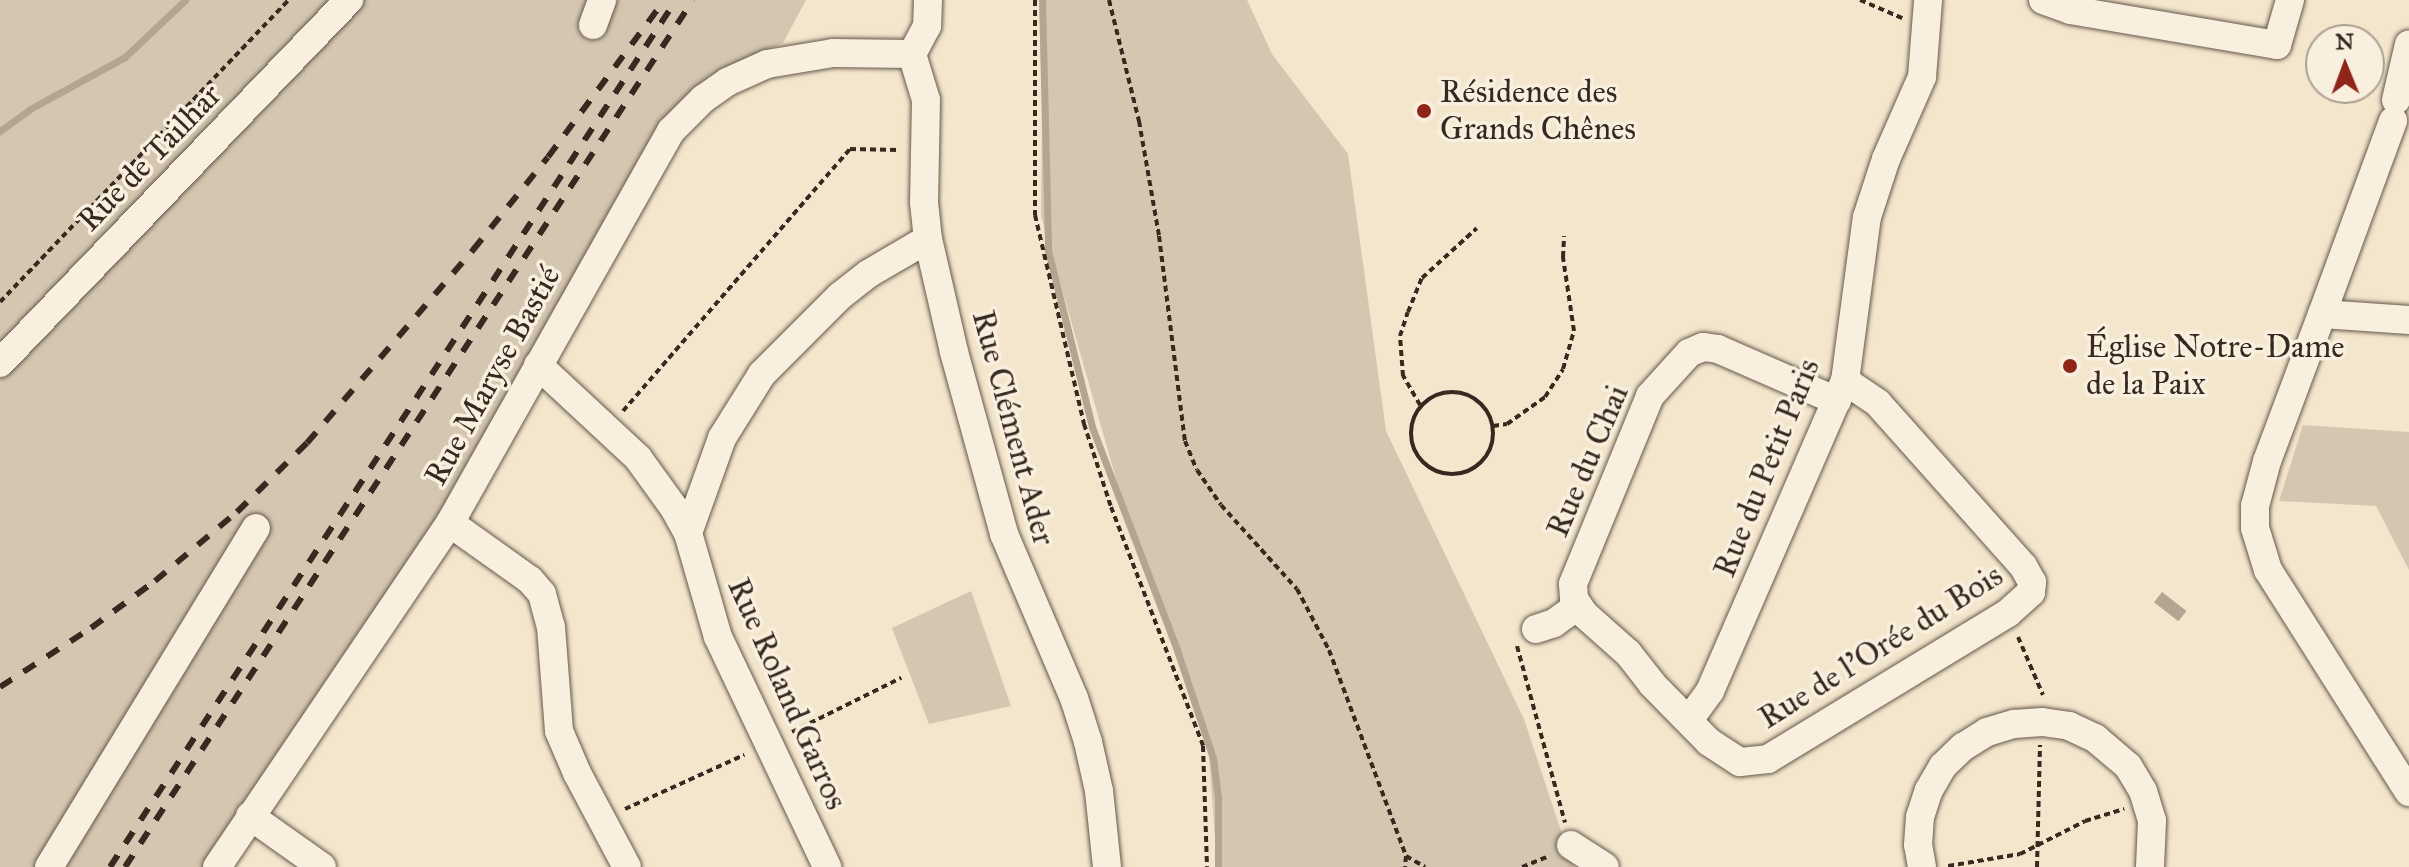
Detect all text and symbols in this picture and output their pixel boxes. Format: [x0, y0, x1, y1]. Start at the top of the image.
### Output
north arrow [2305, 24, 2385, 104]
text: N [2335, 28, 2354, 55]
place label: Résidence des Grands Chênes [1440, 74, 1636, 149]
street label: Rue de Tailhar [70, 76, 230, 240]
marker: Résidence des Grands Chênes [1415, 102, 1433, 120]
street label: Rue Maryse Bastié [417, 260, 569, 492]
street label: Rue Clément Ader [963, 306, 1063, 550]
place label: Église Notre-Dame de la Paix [2086, 329, 2345, 404]
street label: Rue du Petit Paris [1706, 353, 1828, 583]
marker: Église Notre-Dame de la Paix [2061, 357, 2079, 375]
street label: Rue du Chai [1539, 379, 1637, 543]
street label: Rue de l'Orée du Bois [1752, 556, 2010, 738]
street label: Rue Roland Garros [719, 572, 855, 816]

